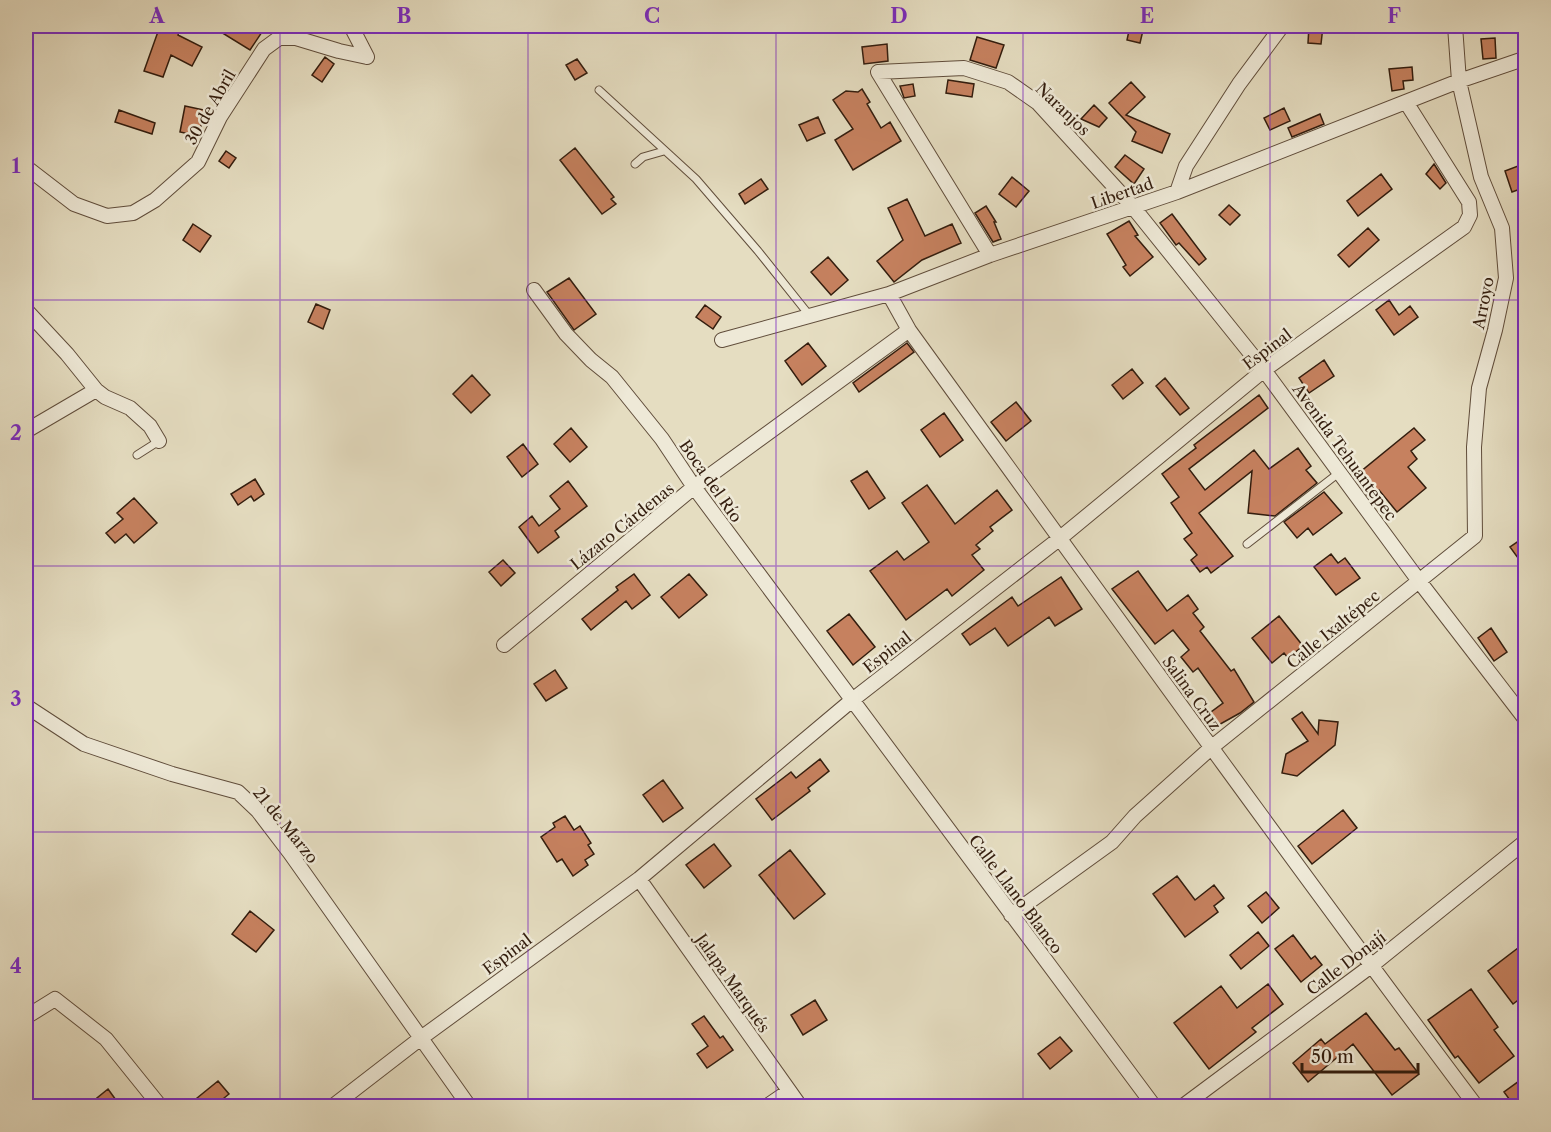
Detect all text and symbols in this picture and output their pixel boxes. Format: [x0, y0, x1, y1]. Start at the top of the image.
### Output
text: A [148, 4, 165, 28]
text: B [397, 4, 412, 28]
text: C [644, 4, 660, 28]
text: D [890, 4, 908, 28]
text: E [1140, 4, 1154, 28]
text: F [1387, 4, 1401, 28]
street label: 30 de Abril [180, 66, 240, 148]
street label: Naranjos [1032, 78, 1094, 140]
text: 1 [12, 154, 21, 178]
street label: Libertad [1088, 173, 1156, 213]
street label: Arroyo [1468, 275, 1498, 332]
street label: Espinal [1239, 324, 1296, 374]
street label: Avenida Tehuantepec [1288, 379, 1401, 524]
text: 2 [10, 421, 22, 445]
street label: Boca del Río [675, 436, 747, 526]
street label: Lázaro Cárdenas [566, 478, 678, 574]
street label: Calle Ixaltépec [1282, 585, 1384, 673]
street label: Espinal [859, 627, 915, 677]
street label: Salina Cruz [1158, 652, 1226, 734]
text: 3 [10, 687, 22, 711]
street label: 21 de Marzo [249, 783, 323, 867]
street label: Calle Llano Blanco [965, 831, 1067, 958]
street label: Jalapa Marqués [690, 927, 774, 1036]
street label: Calle Donají [1302, 927, 1390, 999]
street label: Espinal [479, 929, 536, 979]
text: 4 [10, 954, 22, 978]
scale bar [1302, 1036, 1418, 1074]
text: 50 m [1311, 1046, 1354, 1068]

